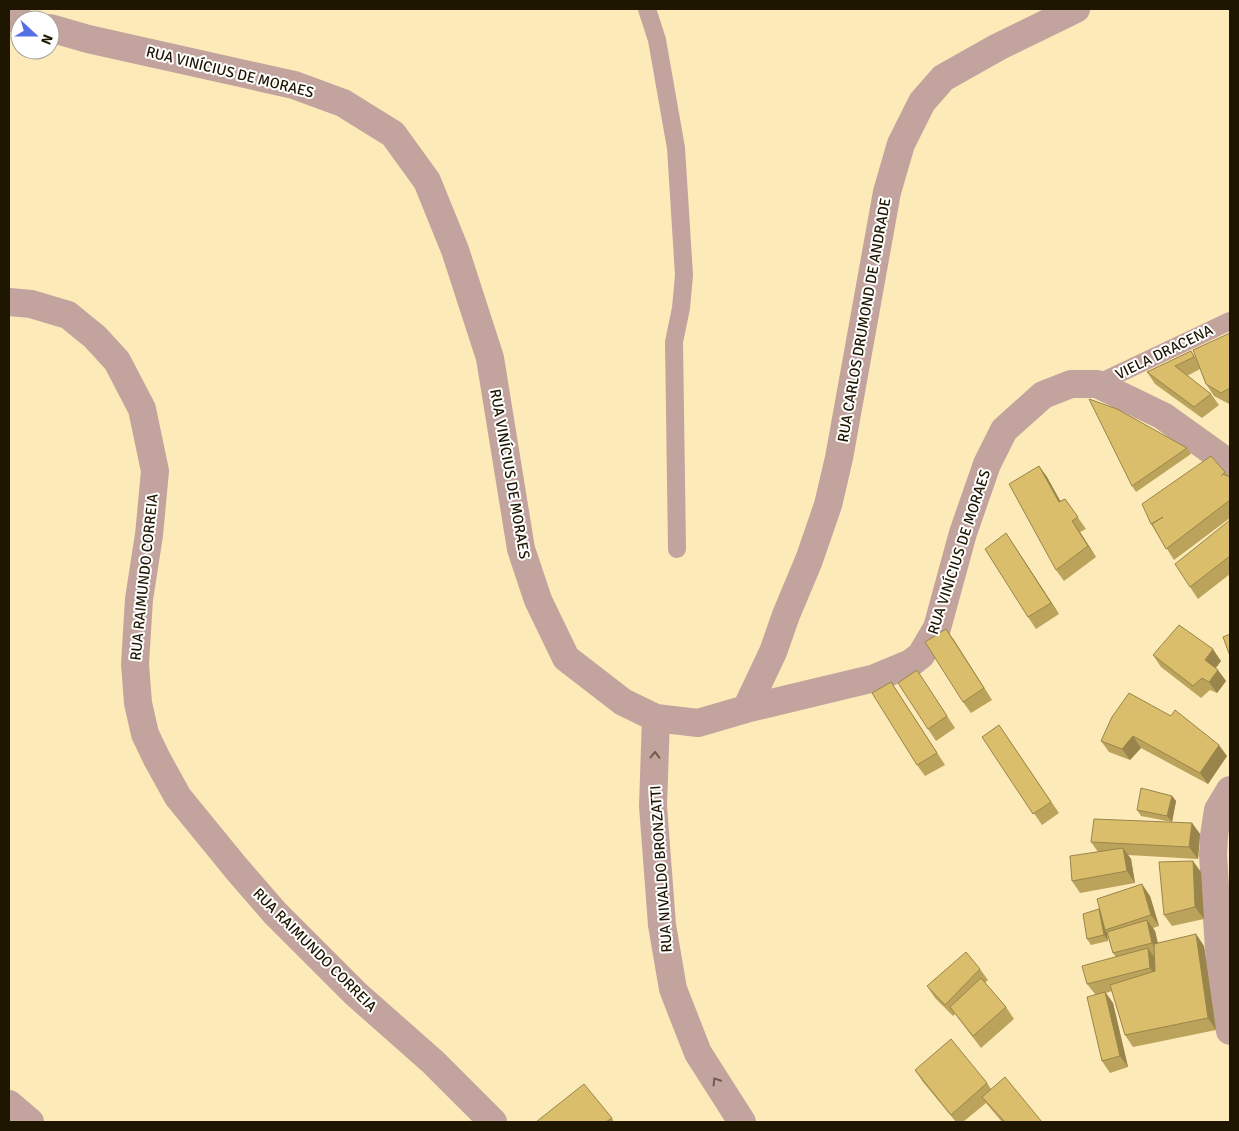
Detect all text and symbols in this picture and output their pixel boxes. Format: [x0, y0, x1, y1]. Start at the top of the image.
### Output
north arrow [10, 10, 60, 60]
text: N [37, 32, 56, 47]
street label: RUA VINÍCIUS DE MORAES [144, 41, 316, 102]
street label: RUA CARLOS DRUMOND DE ANDRADE [834, 196, 894, 444]
street label: VIELA DRACENA [1112, 321, 1216, 383]
street label: RUA VINÍCIUS DE MORAES [486, 387, 535, 560]
street label: RUA VINÍCIUS DE MORAES [923, 467, 994, 637]
street label: RUA RAIMUNDO CORREIA [126, 493, 162, 661]
one-way arrow [649, 750, 660, 758]
street label: RUA NIVALDO BRONZATTI [646, 785, 676, 953]
street label: RUA RAIMUNDO CORREIA [249, 884, 381, 1016]
one-way arrow [712, 1077, 722, 1086]

